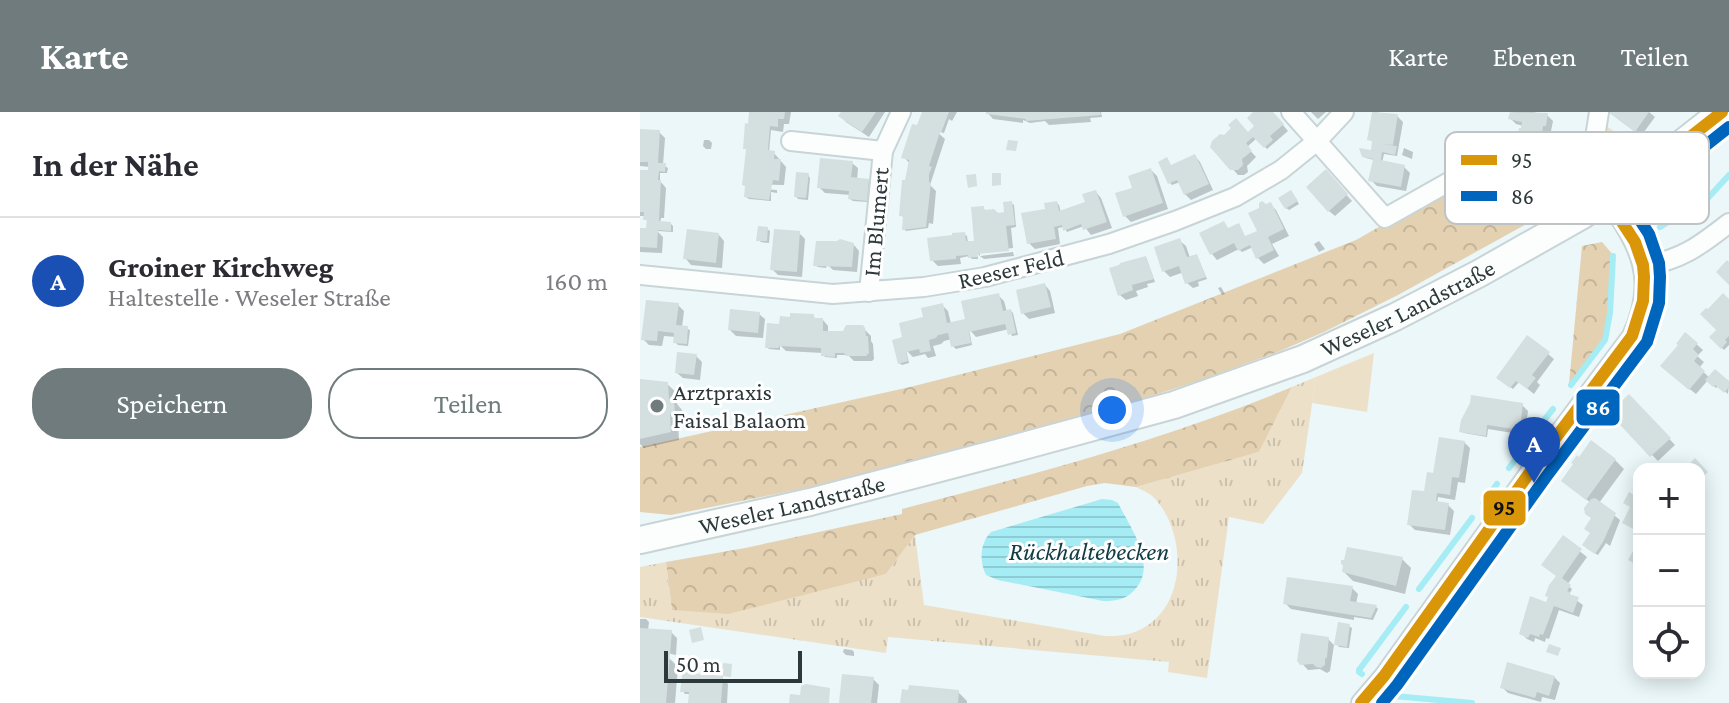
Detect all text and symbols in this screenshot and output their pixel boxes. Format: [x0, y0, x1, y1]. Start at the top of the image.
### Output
text: Karte [40, 35, 129, 77]
text: Karte [1388, 41, 1448, 72]
text: Ebenen [1492, 41, 1577, 72]
text: Teilen [1621, 41, 1689, 72]
legend [1445, 132, 1709, 224]
text: In der Nähe [32, 146, 199, 183]
text: 95 [1511, 148, 1532, 173]
street label: Im Blumert [857, 165, 894, 278]
text: 86 [1511, 184, 1534, 209]
street label: Reeser Feld [955, 243, 1067, 294]
text: Groiner Kirchweg [108, 250, 334, 283]
street label: Weseler Landstraße [1316, 254, 1499, 362]
text: A [50, 267, 66, 296]
text: 160 m [546, 267, 608, 296]
text: Haltestelle · Weseler Straße [108, 283, 391, 312]
button: Speichern [32, 368, 312, 439]
button: Teilen [328, 368, 608, 439]
place label: Arztpraxis Faisal Balaom [673, 378, 806, 433]
line badge: 86 [1575, 388, 1621, 427]
your location [1092, 390, 1132, 430]
text: 86 [1586, 395, 1610, 420]
marker: Arztpraxis Faisal Balaom [648, 397, 666, 415]
pin: A [1508, 417, 1560, 483]
map controls [1633, 463, 1705, 679]
button: + [1633, 463, 1705, 535]
street label: Weseler Landstraße [696, 469, 888, 539]
line badge: 95 [1482, 489, 1527, 527]
text: 95 [1493, 495, 1515, 520]
button: − [1633, 535, 1705, 607]
water label: Rückhaltebecken [1009, 537, 1169, 566]
button: locate [1633, 607, 1705, 679]
scale bar [664, 647, 802, 683]
text: 50 m [676, 652, 721, 677]

